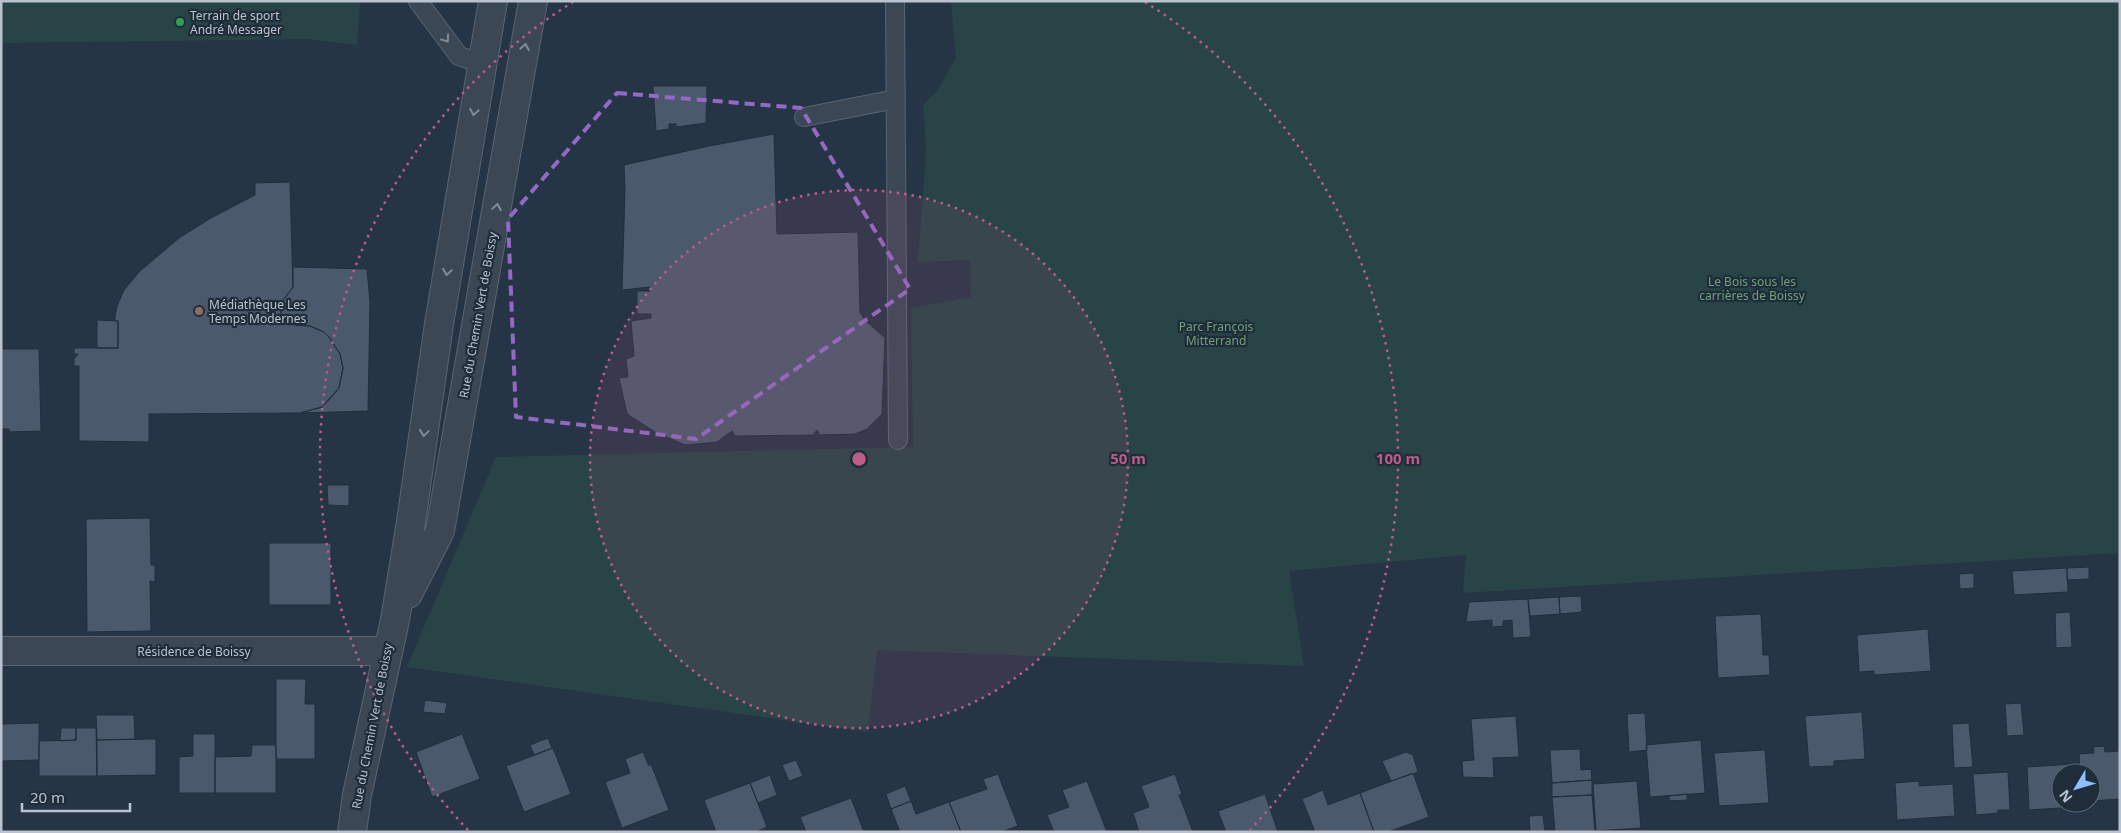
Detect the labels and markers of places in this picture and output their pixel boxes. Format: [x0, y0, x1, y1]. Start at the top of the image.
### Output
place label: Terrain de sport André Messager [190, 7, 282, 38]
marker: Terrain de sport André Messager [174, 16, 186, 28]
place label: Médiathèque Les Temps Modernes [209, 296, 307, 327]
marker: Médiathèque Les Temps Modernes [193, 305, 205, 317]
centre of rings [850, 450, 868, 468]

